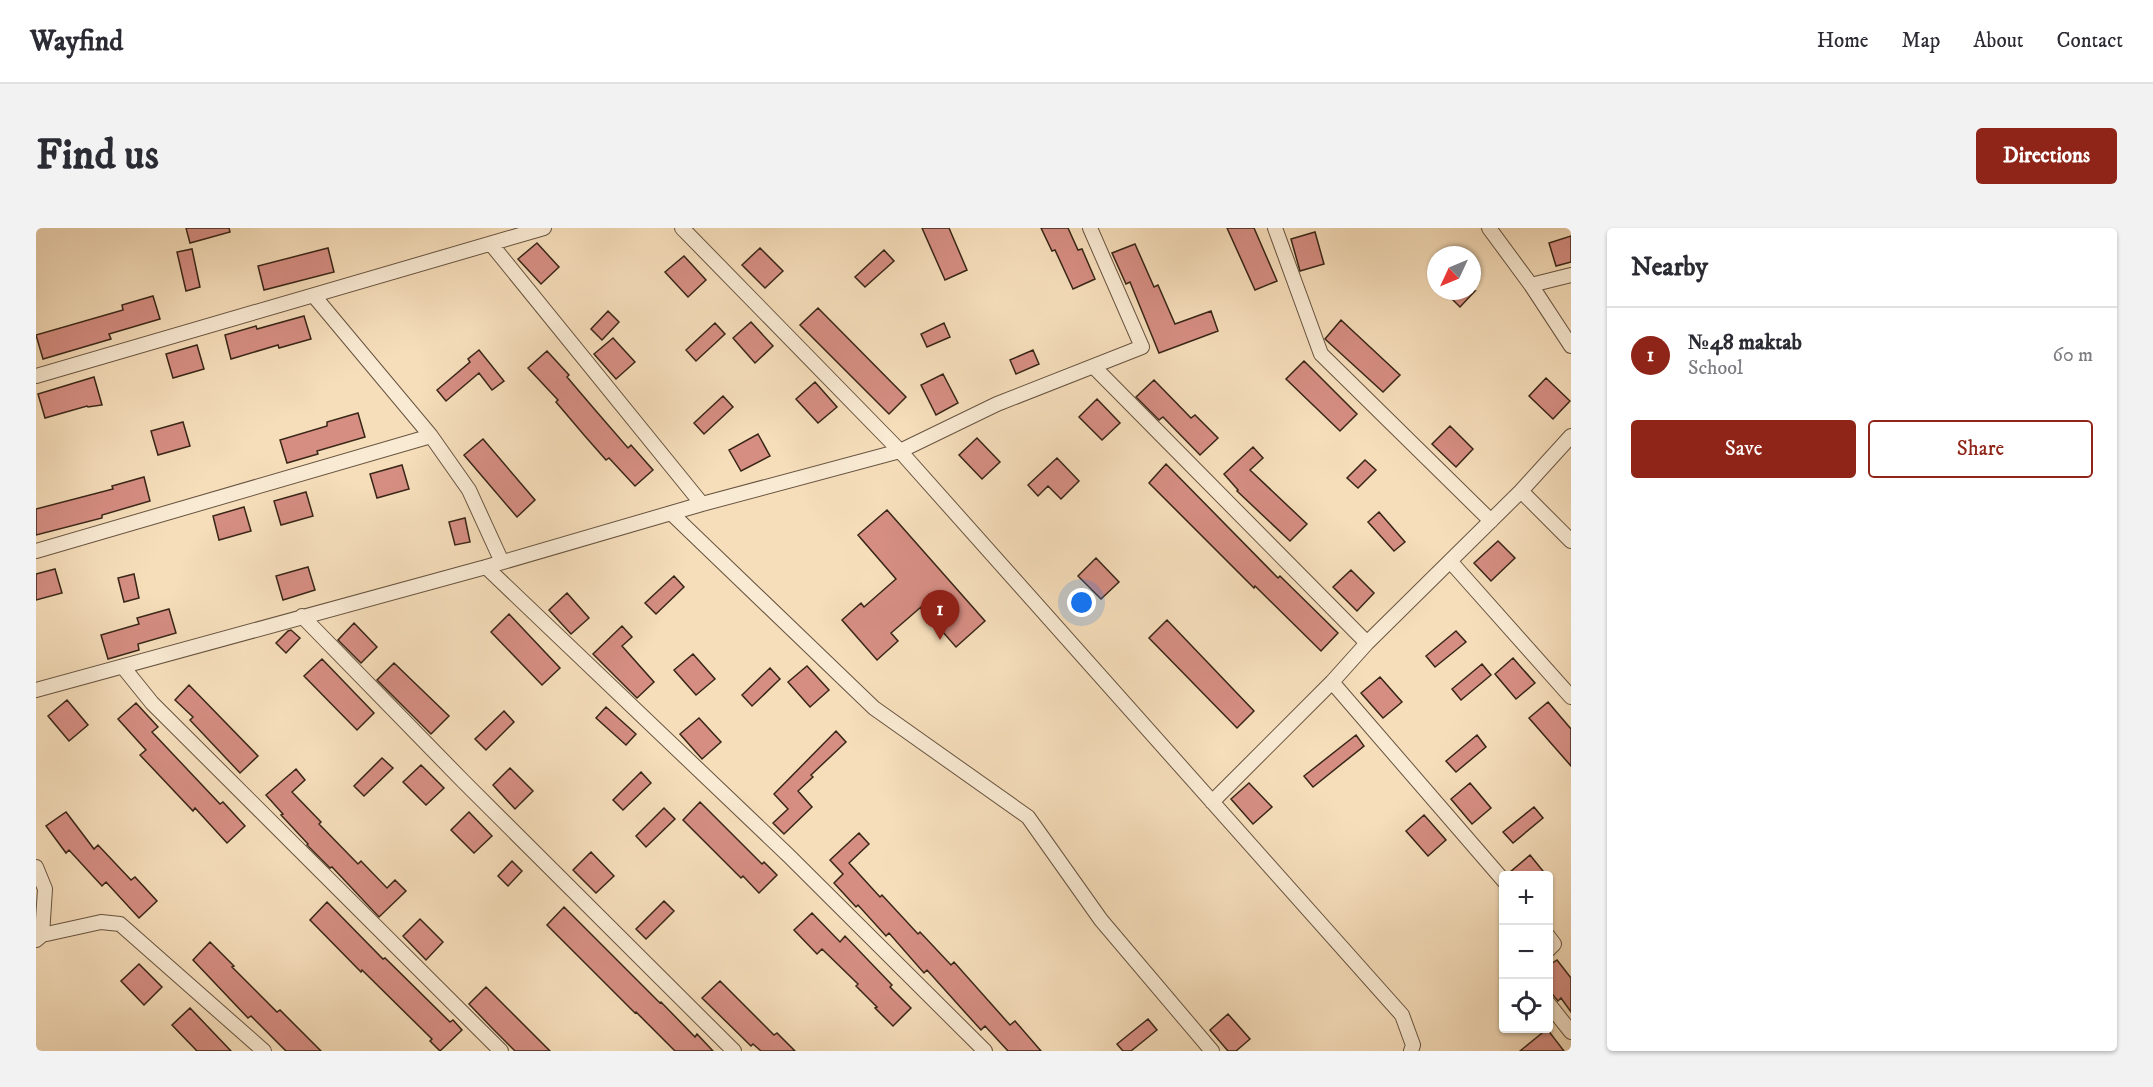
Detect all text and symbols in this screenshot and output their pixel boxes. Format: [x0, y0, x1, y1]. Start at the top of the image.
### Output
text: Wayfind [30, 24, 123, 59]
text: Home [1817, 28, 1869, 54]
text: Map [1902, 28, 1940, 54]
text: About [1973, 28, 2024, 54]
text: Contact [2057, 28, 2123, 54]
button: Directions [1976, 128, 2117, 184]
text: Find us [36, 130, 159, 182]
north arrow [1427, 246, 1481, 300]
text: Nearby [1631, 251, 1708, 284]
text: №48 maktab [1688, 329, 1802, 356]
text: 1 [1647, 343, 1654, 368]
text: 60 m [2053, 343, 2093, 368]
text: School [1688, 356, 1743, 381]
button: Save [1631, 420, 1856, 478]
button: Share [1868, 420, 2093, 478]
your location [1067, 588, 1096, 617]
pin: 1 [920, 590, 960, 640]
map controls [1499, 871, 1553, 1033]
button: + [1499, 871, 1553, 925]
button: − [1499, 925, 1553, 979]
button: locate [1499, 979, 1553, 1033]

